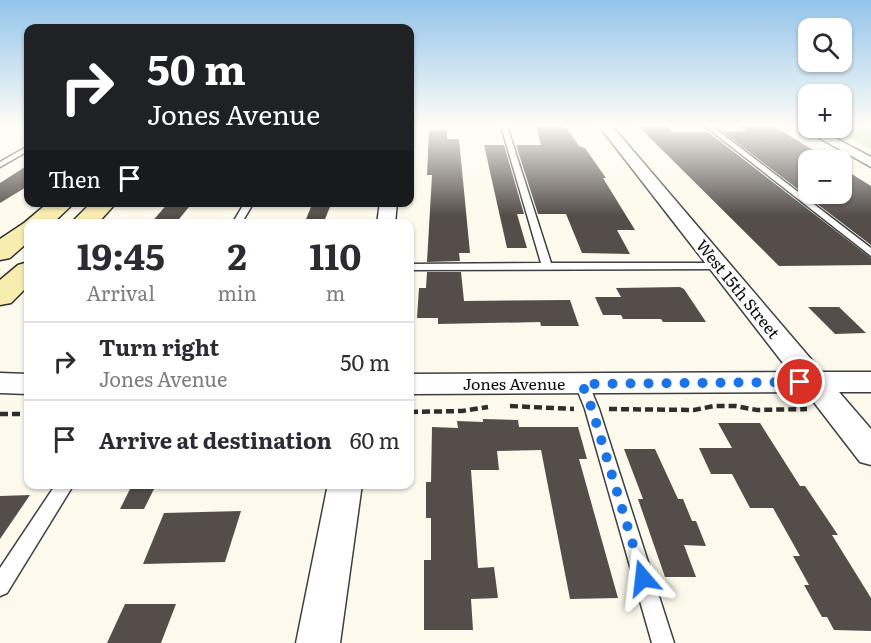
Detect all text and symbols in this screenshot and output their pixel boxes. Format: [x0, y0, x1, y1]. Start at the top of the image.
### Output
map controls [798, 18, 852, 204]
button: search [798, 18, 852, 72]
text: 50 m [147, 36, 246, 98]
icon: right [48, 48, 126, 126]
button: + [798, 84, 852, 138]
text: Jones Avenue [147, 93, 320, 133]
button: − [798, 150, 852, 204]
text: Then [48, 162, 101, 195]
icon: arrive [113, 162, 146, 195]
text: 19:45 [77, 228, 165, 281]
text: 2 [227, 228, 247, 281]
text: 110 [309, 228, 361, 281]
street label: West 15th Street [691, 234, 787, 344]
text: Arrival [87, 277, 155, 307]
text: min [217, 277, 257, 307]
text: m [326, 277, 345, 307]
text: Turn right [99, 330, 219, 363]
icon: right [48, 345, 81, 378]
text: 50 m [340, 345, 390, 378]
pin [774, 356, 825, 407]
text: Jones Avenue [99, 363, 227, 393]
icon: arrive [783, 365, 816, 398]
street label: Jones Avenue [463, 371, 565, 395]
icon: arrive [48, 423, 81, 456]
text: Arrive at destination [99, 423, 332, 456]
text: 60 m [350, 423, 400, 456]
position arrow [611, 546, 675, 610]

